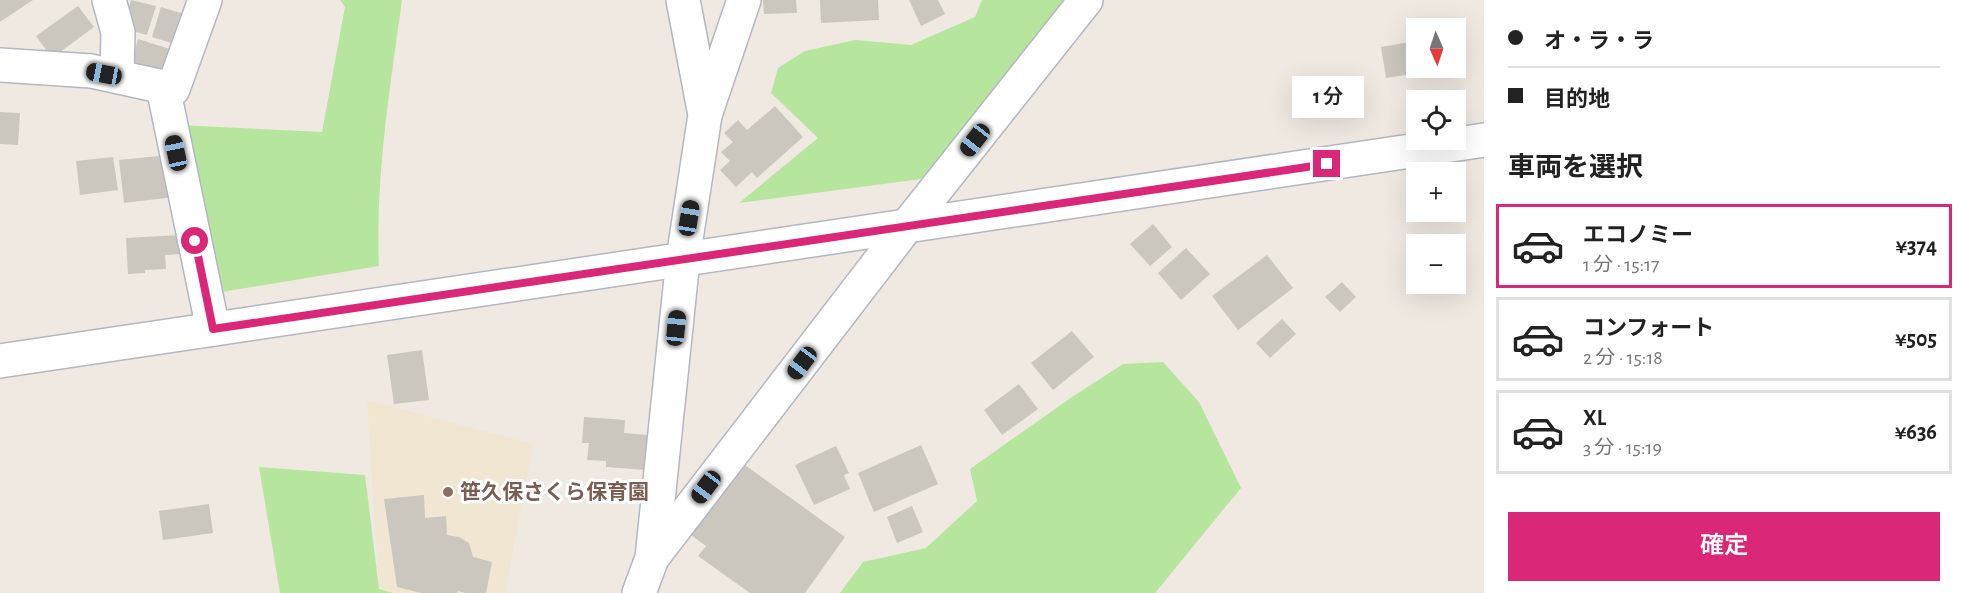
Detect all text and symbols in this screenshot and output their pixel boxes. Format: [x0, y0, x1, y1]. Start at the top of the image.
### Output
north arrow [1406, 18, 1466, 78]
map controls [1406, 18, 1466, 294]
text: オ・ラ・ラ [1544, 30, 1654, 52]
car [85, 62, 123, 86]
callout: 1 分 [1291, 77, 1363, 119]
text: 1 分 [1313, 87, 1343, 107]
text: 目的地 [1544, 88, 1610, 110]
button: locate [1406, 90, 1466, 150]
car [957, 120, 993, 160]
car [163, 134, 189, 172]
route end [1313, 150, 1340, 177]
text: 車両を選択 [1508, 154, 1643, 181]
button: + [1406, 162, 1466, 222]
car [677, 199, 701, 237]
icon: car [1511, 219, 1565, 273]
text: エコノミー [1583, 224, 1693, 246]
route start [181, 227, 208, 254]
button: − [1406, 234, 1466, 294]
text: ¥374 [1895, 235, 1937, 257]
text: 1 分 · 15:17 [1583, 255, 1659, 275]
car [665, 309, 687, 347]
icon: car [1511, 312, 1565, 366]
text: コンフォート [1583, 317, 1714, 339]
text: ¥505 [1895, 328, 1937, 350]
car [784, 343, 820, 383]
text: 2 分 · 15:18 [1583, 348, 1663, 368]
icon: car [1511, 405, 1565, 459]
text: XL [1583, 407, 1606, 429]
text: ¥636 [1895, 421, 1937, 443]
text: 3 分 · 15:19 [1583, 438, 1662, 458]
car [688, 467, 724, 507]
place label: 笹久保さくら保育園 [460, 481, 649, 503]
marker: 笹久保さくら保育園 [441, 485, 455, 499]
button: 確定 [1508, 512, 1940, 581]

